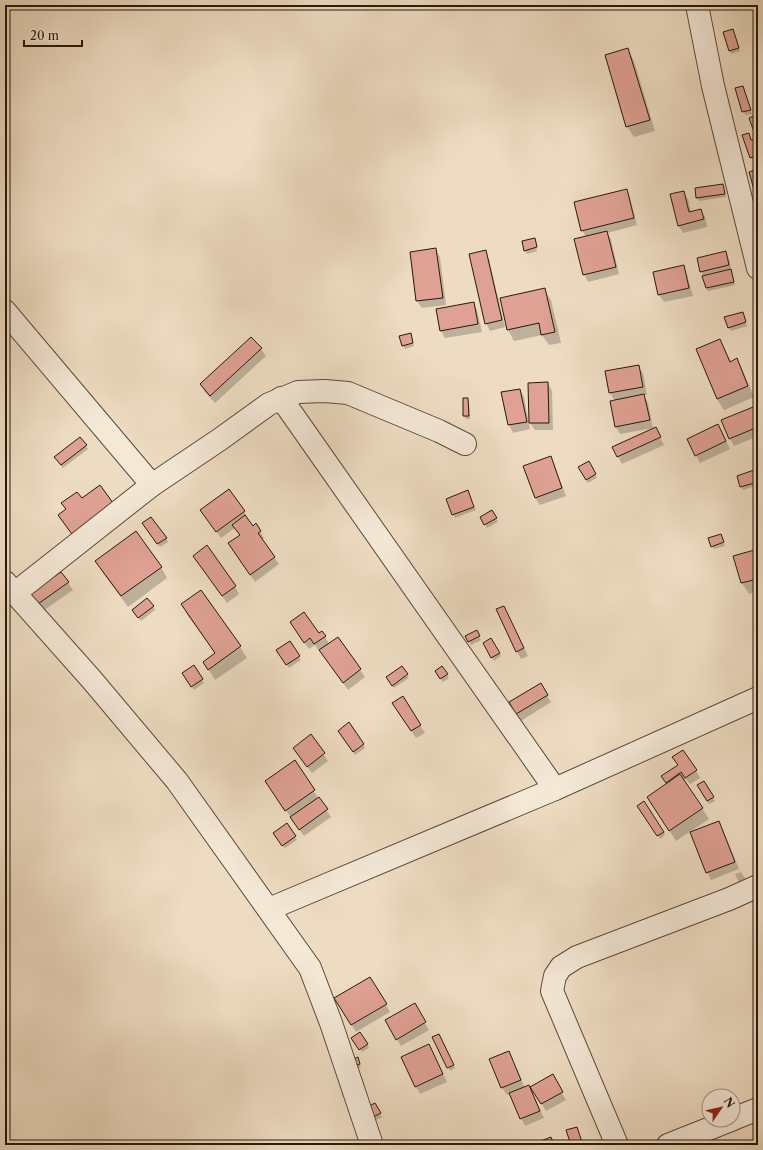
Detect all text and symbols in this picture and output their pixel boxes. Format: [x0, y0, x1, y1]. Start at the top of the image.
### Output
scale bar [24, 22, 82, 48]
text: 20 m [30, 28, 59, 43]
north arrow [701, 1088, 741, 1128]
text: N [721, 1095, 738, 1111]

